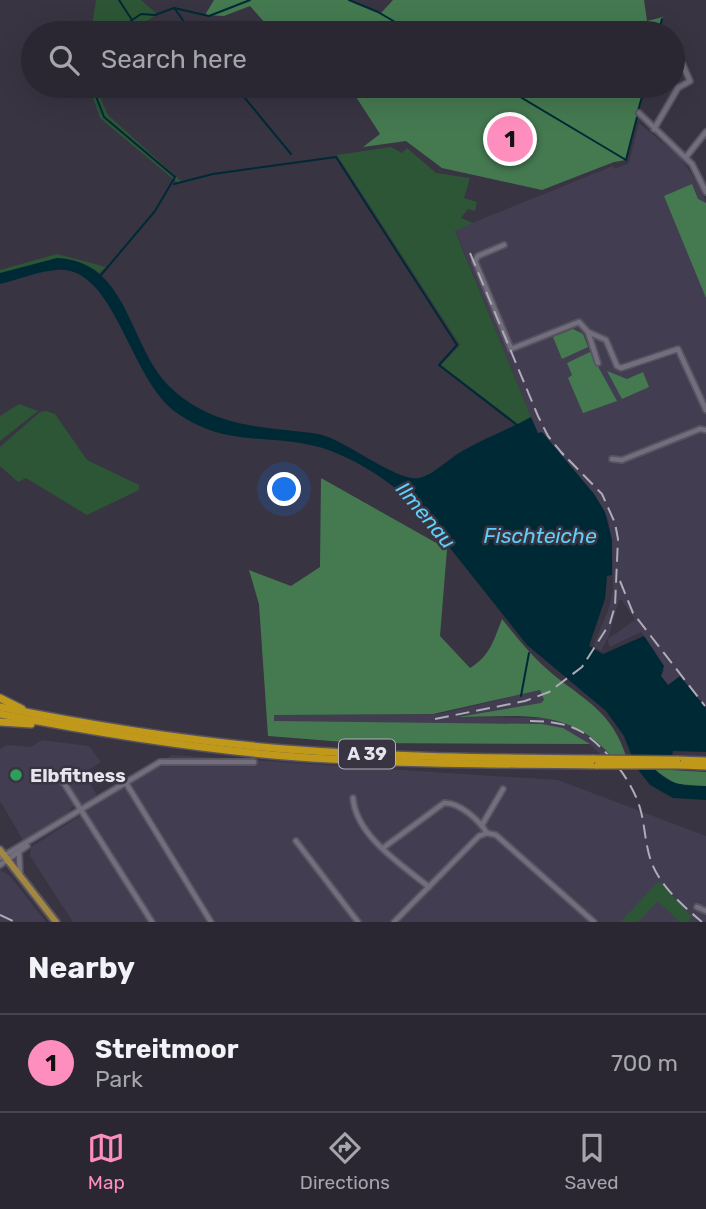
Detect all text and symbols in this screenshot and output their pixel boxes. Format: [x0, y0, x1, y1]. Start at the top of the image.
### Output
search box [21, 21, 685, 98]
icon: search [45, 41, 83, 79]
text: Search here [101, 44, 247, 75]
pin: 1 [487, 113, 533, 165]
your location [267, 472, 301, 506]
water label: Ilmenau [391, 477, 461, 554]
water label: Fischteiche [483, 523, 597, 548]
road number: A 39 [339, 740, 395, 768]
place label: Elbfitness [30, 764, 126, 787]
marker: Elbfitness [8, 767, 24, 783]
text: Nearby [28, 950, 135, 986]
text: Streitmoor [95, 1034, 238, 1065]
text: 1 [45, 1049, 57, 1077]
text: 700 m [611, 1049, 678, 1077]
text: Park [95, 1065, 143, 1093]
tab: Map [87, 1129, 125, 1194]
tab: Directions [300, 1129, 390, 1194]
tab: Saved [564, 1129, 619, 1194]

